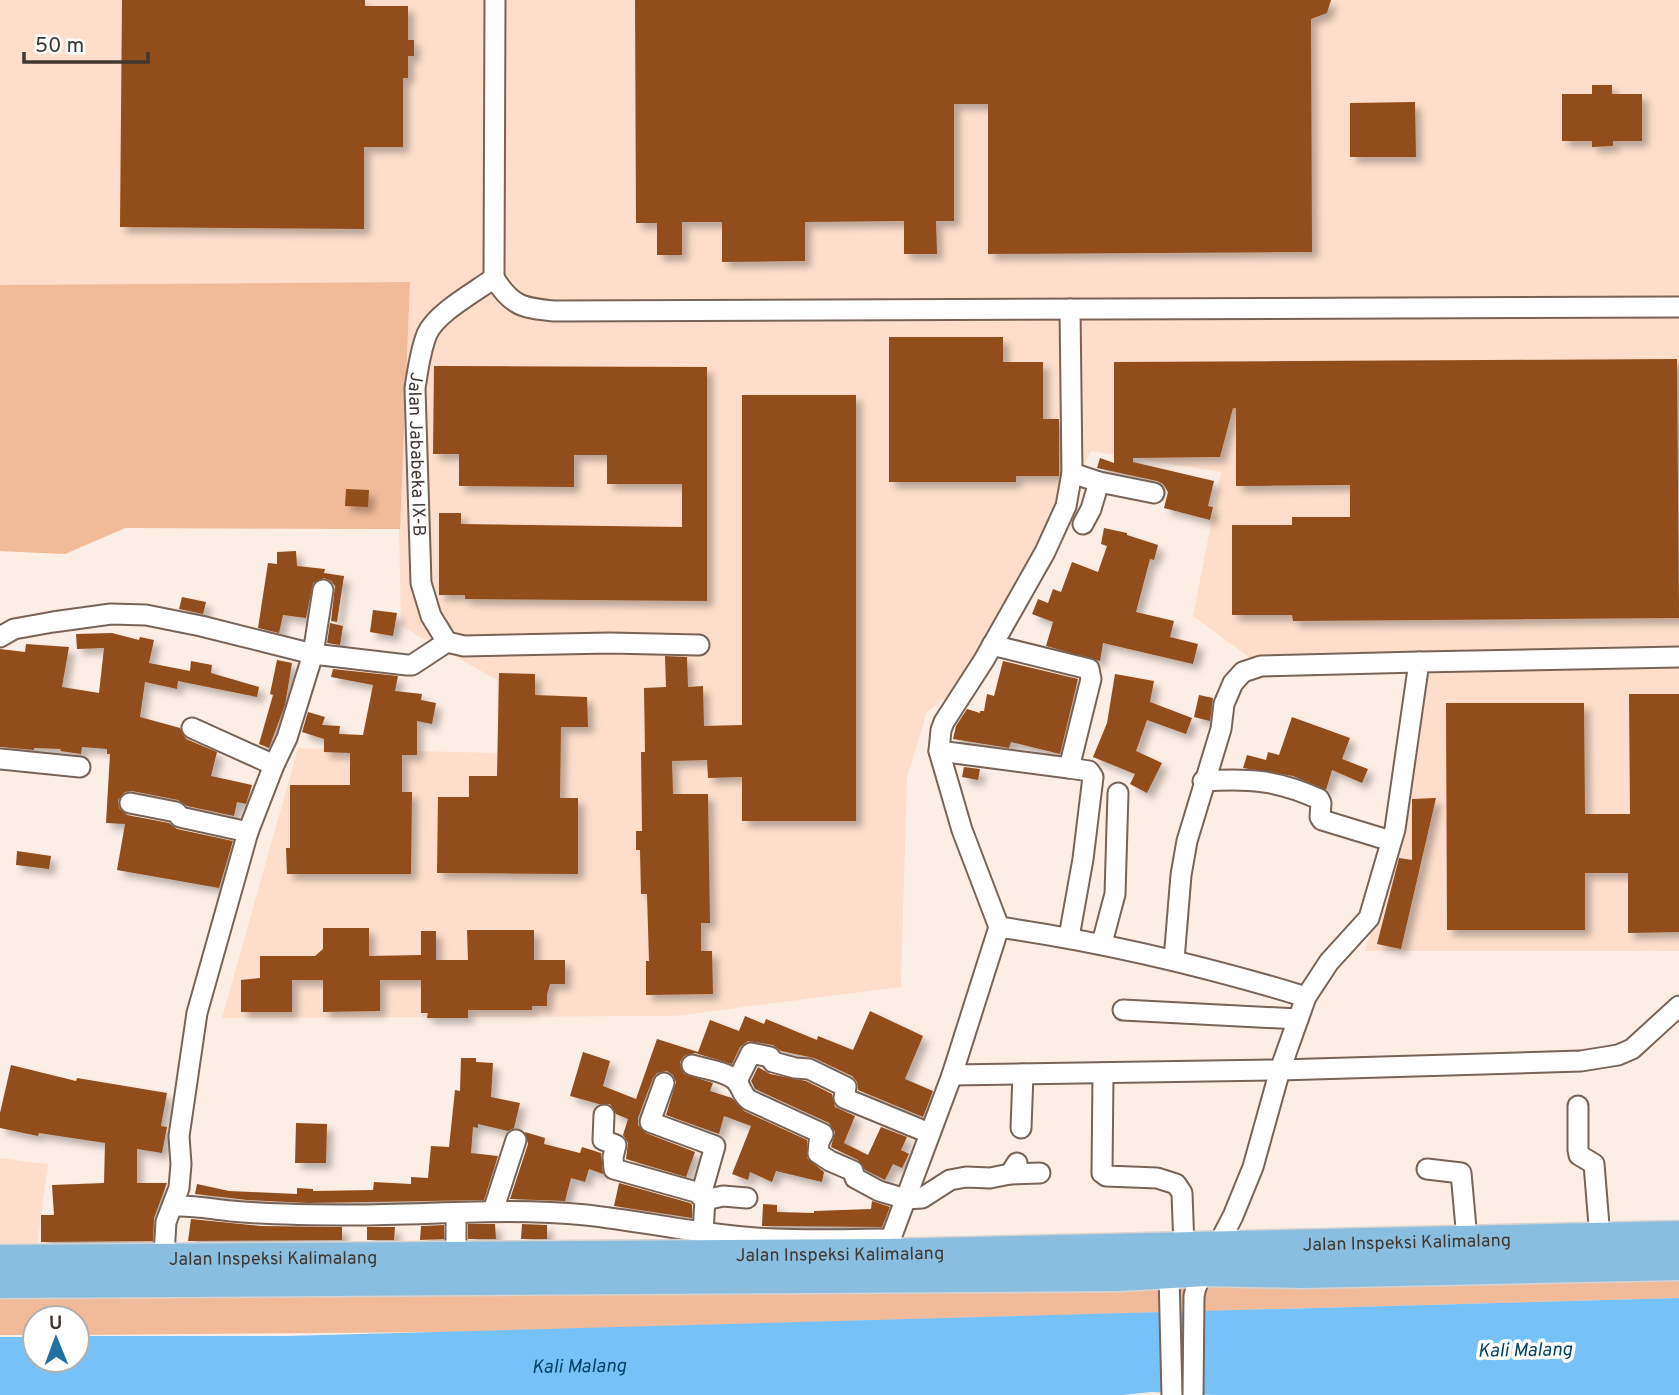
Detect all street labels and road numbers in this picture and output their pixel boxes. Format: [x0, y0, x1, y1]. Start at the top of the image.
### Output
street label: Jalan Jababeka IX-B [402, 370, 430, 537]
street label: Jalan Inspeksi Kalimalang [1302, 1230, 1511, 1258]
street label: Jalan Inspeksi Kalimalang [736, 1243, 945, 1268]
street label: Jalan Inspeksi Kalimalang [169, 1247, 377, 1272]

